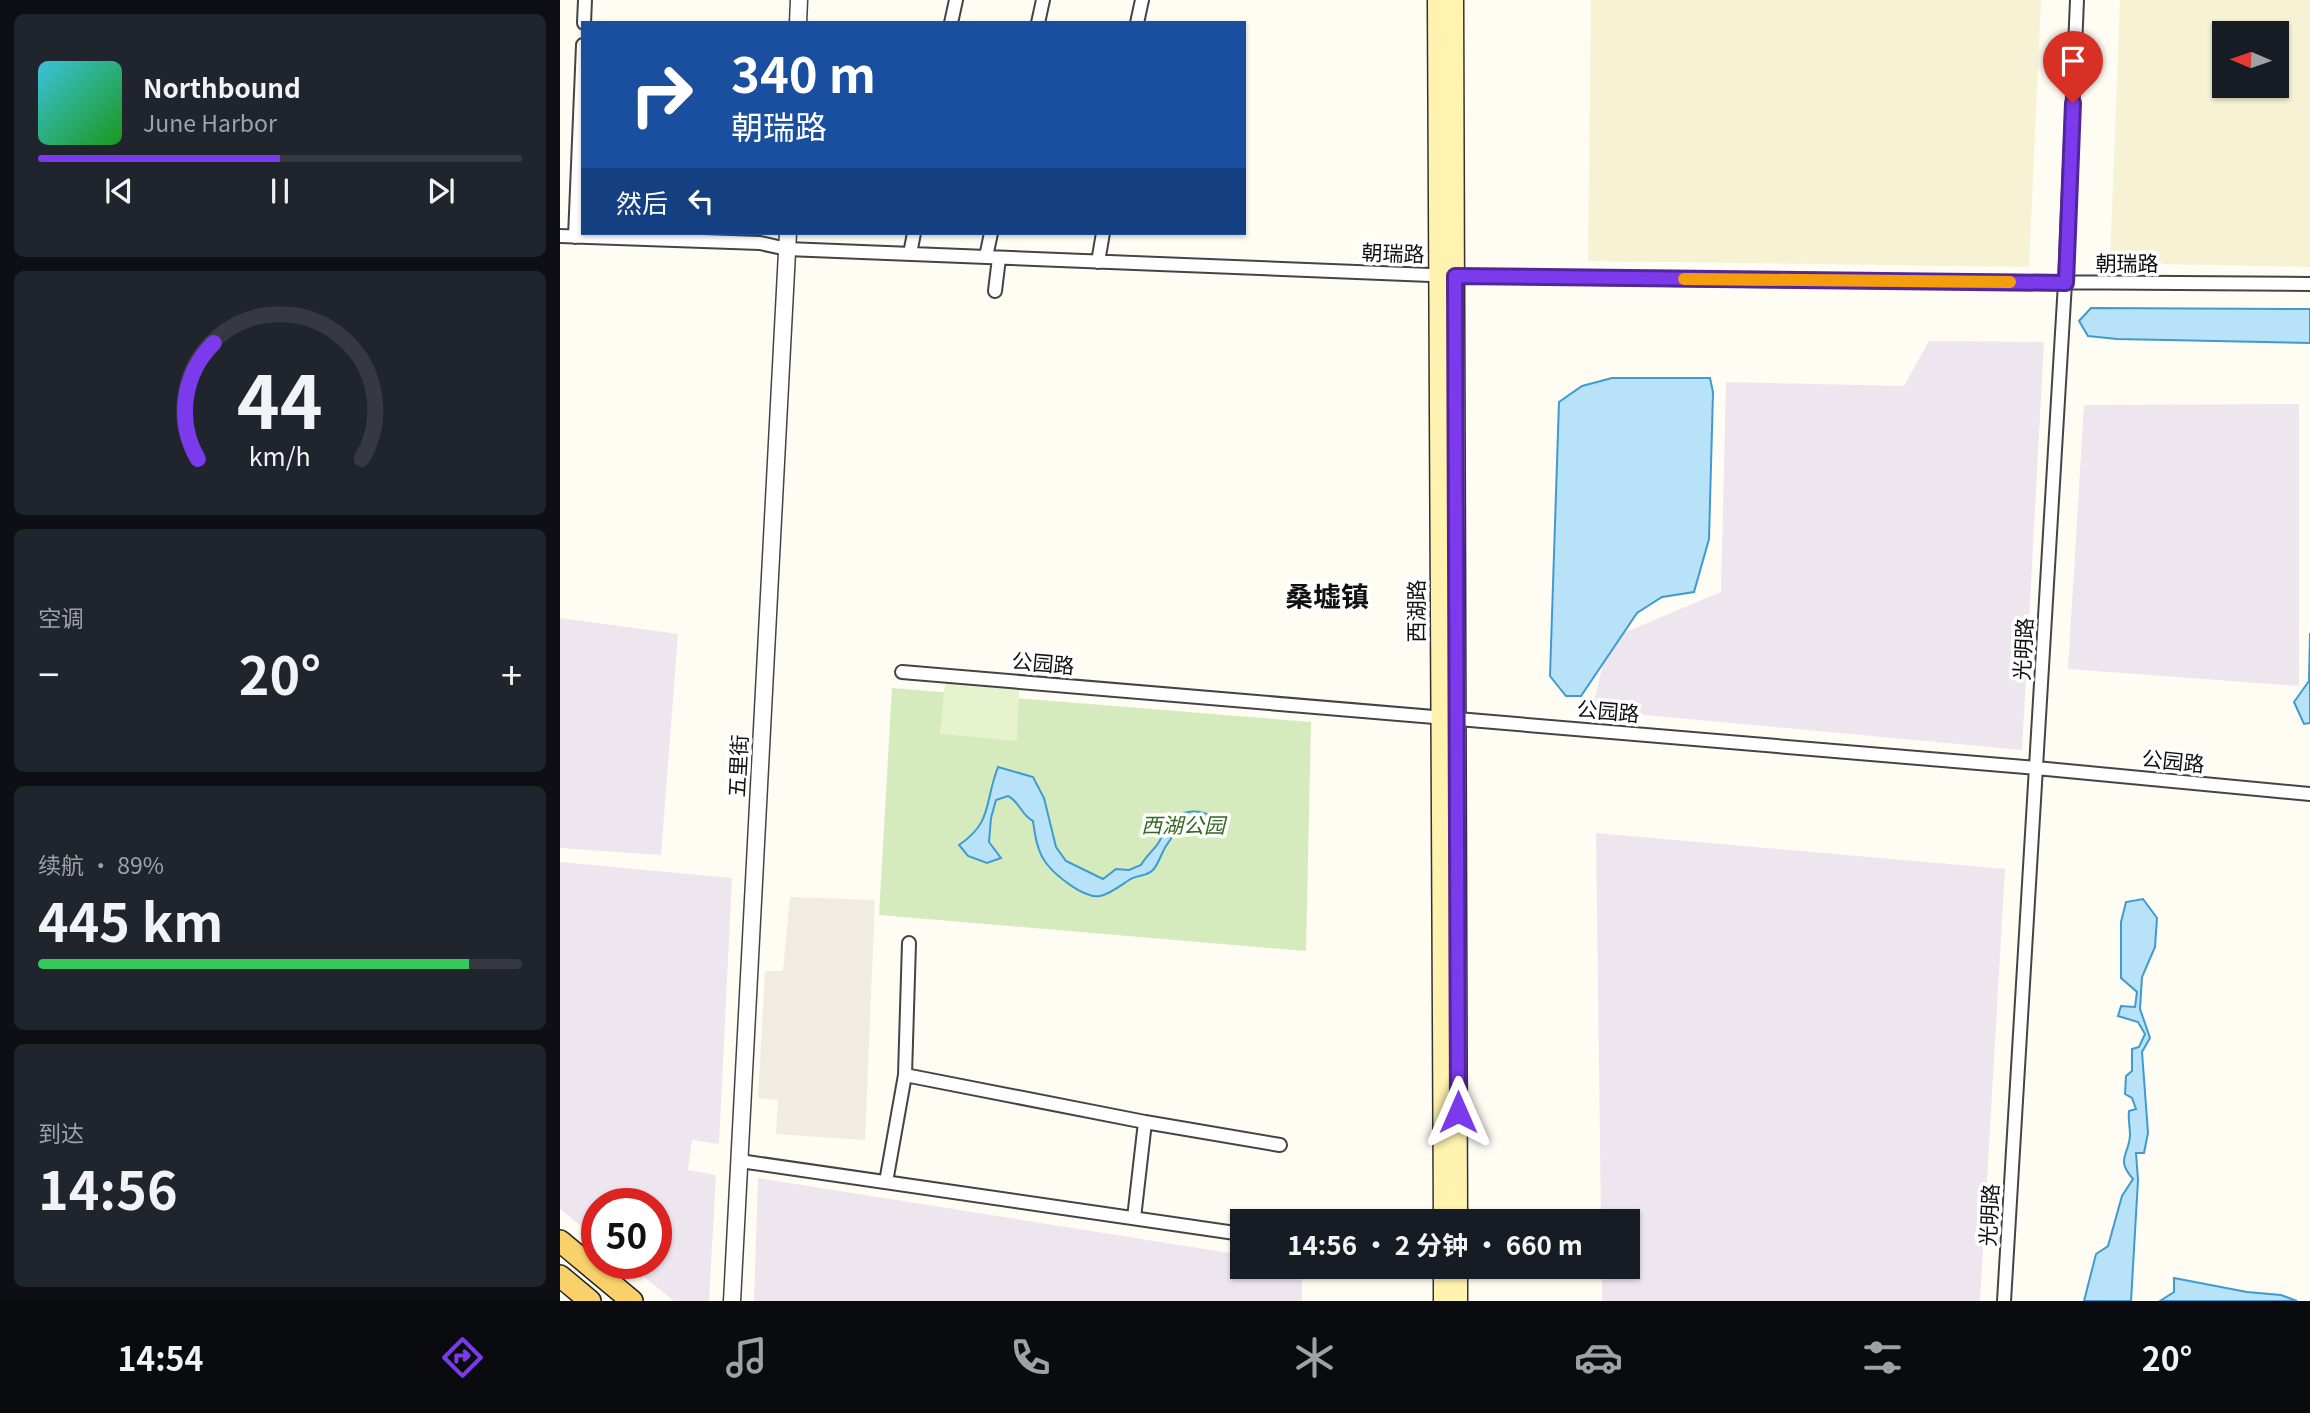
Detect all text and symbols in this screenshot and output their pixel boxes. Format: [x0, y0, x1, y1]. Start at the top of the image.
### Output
north arrow [2212, 21, 2289, 98]
map controls [2212, 21, 2289, 98]
pin [2043, 31, 2103, 103]
text: 340 m [731, 36, 876, 107]
icon: arrive [2054, 42, 2092, 80]
icon: right [616, 49, 707, 140]
text: Northbound [143, 68, 301, 105]
text: 朝瑞路 [731, 102, 827, 148]
text: June Harbor [143, 105, 277, 139]
icon: previous [100, 172, 138, 210]
icon: pause [261, 172, 299, 210]
icon: next [422, 172, 460, 210]
icon: left [682, 182, 720, 220]
text: 然后 [616, 183, 668, 220]
street label: 朝瑞路 [1361, 236, 1425, 268]
street label: 朝瑞路 [2096, 247, 2159, 277]
text: 44 [237, 346, 323, 451]
text: km/h [249, 437, 311, 473]
district label: 桑墟镇 [1285, 575, 1369, 615]
street label: 西湖路 [1400, 580, 1430, 643]
text: 空调 [38, 600, 84, 634]
street label: 光明路 [2005, 617, 2039, 681]
text: 20° [239, 635, 321, 710]
street label: 公园路 [1010, 644, 1076, 680]
text: − [38, 645, 59, 700]
text: + [501, 645, 522, 700]
street label: 公园路 [1575, 692, 1641, 728]
street label: 五里街 [720, 734, 754, 798]
street label: 公园路 [2140, 742, 2206, 778]
park label: 西湖公园 [1141, 809, 1228, 839]
text: 续航 · 89% [38, 847, 164, 881]
text: 445 km [38, 882, 223, 957]
position arrow [1421, 1075, 1495, 1149]
text: 到达 [38, 1115, 84, 1149]
text: 14:56 [38, 1150, 178, 1225]
street label: 光明路 [1971, 1183, 2005, 1247]
speed limit sign: 50 [581, 1188, 672, 1279]
text: 14:56 · 2 分钟 · 660 m [1287, 1225, 1583, 1262]
icon: directions [438, 1333, 487, 1382]
icon: music [722, 1333, 771, 1382]
icon: phone [1006, 1333, 1055, 1382]
icon: climate [1290, 1333, 1339, 1382]
icon: car [1574, 1333, 1623, 1382]
icon: filters [1858, 1333, 1907, 1382]
text: 14:54 [117, 1334, 203, 1380]
text: 20° [2142, 1334, 2193, 1380]

